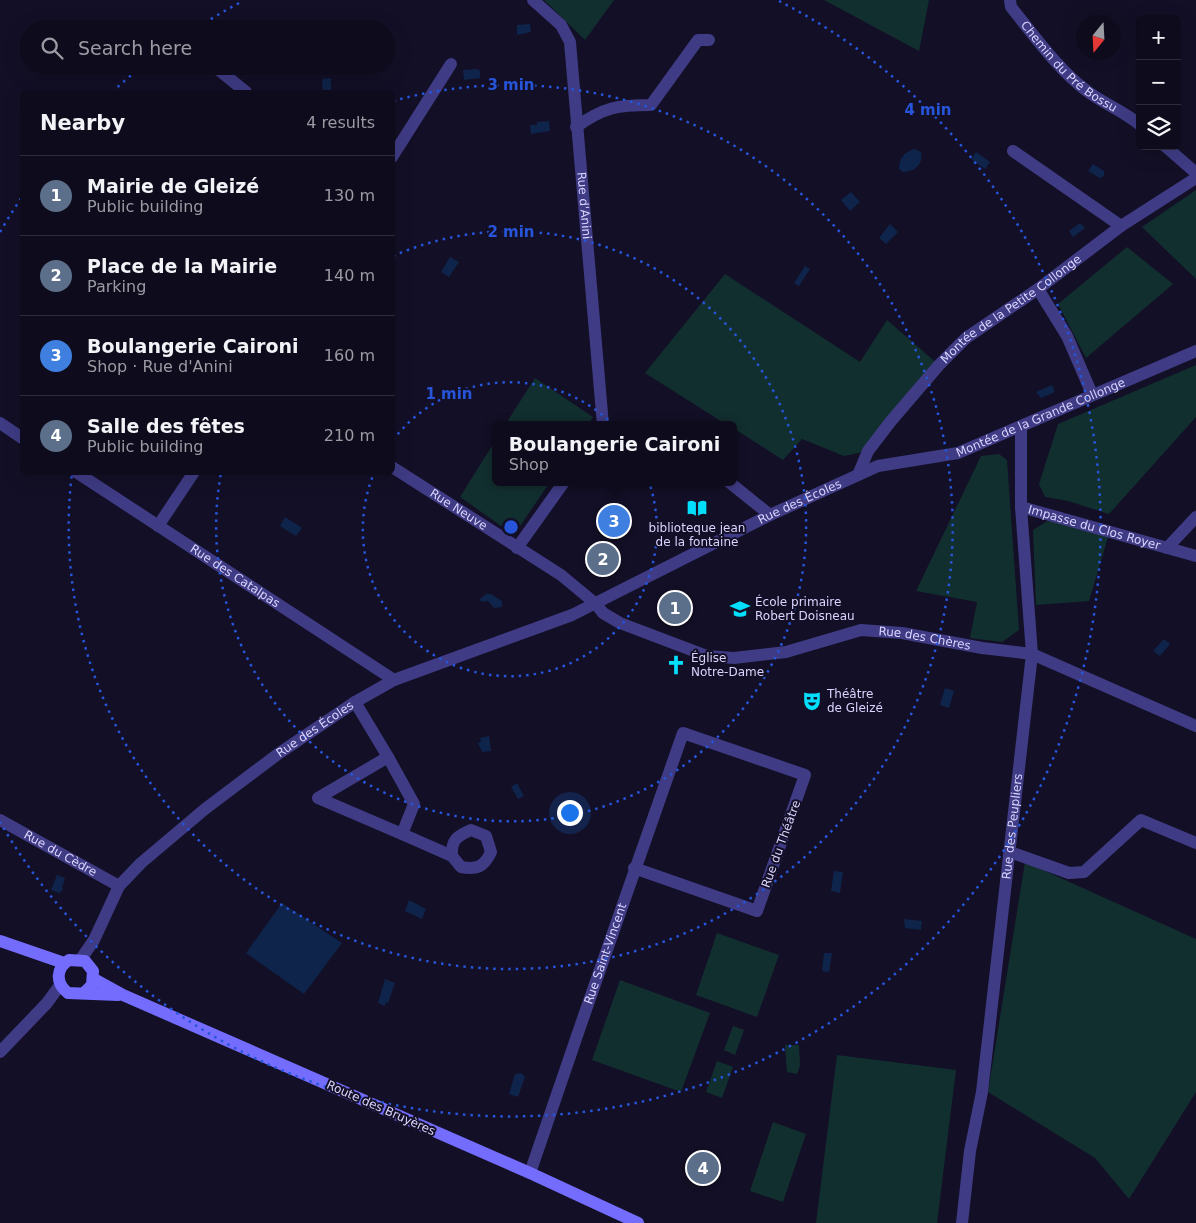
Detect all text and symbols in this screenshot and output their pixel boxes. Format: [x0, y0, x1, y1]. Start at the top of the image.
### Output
north arrow [1076, 15, 1121, 60]
map controls [1136, 15, 1181, 150]
button: + [1136, 15, 1181, 60]
street label: Chemin du Pré Bossu [1018, 18, 1119, 115]
search box [20, 20, 395, 75]
icon: search [38, 34, 66, 62]
text: Search here [78, 37, 192, 59]
button: − [1136, 60, 1181, 105]
text: 3 min [487, 76, 535, 94]
text: 4 min [904, 101, 952, 119]
button: layers [1136, 105, 1181, 150]
text: Nearby [40, 111, 125, 135]
text: 4 results [306, 113, 375, 132]
street label: Rue d'Anini [574, 171, 594, 240]
text: Mairie de Gleizé [87, 175, 259, 197]
text: 1 [50, 186, 62, 205]
text: 130 m [324, 186, 375, 205]
text: Public building [87, 197, 204, 216]
text: 2 min [487, 223, 535, 241]
street label: Montée de la Petite Collonge [938, 252, 1084, 366]
text: Place de la Mairie [87, 255, 277, 277]
text: 2 [50, 266, 62, 285]
text: 140 m [324, 266, 375, 285]
text: Parking [87, 277, 146, 296]
text: Boulangerie Caironi [87, 335, 299, 357]
text: 3 [50, 346, 62, 365]
text: 160 m [324, 346, 375, 365]
text: Shop · Rue d'Anini [87, 357, 233, 376]
street label: Montée de la Grande Collonge [954, 375, 1127, 460]
text: 1 min [425, 385, 473, 403]
text: Salle des fêtes [87, 415, 245, 437]
popup [492, 421, 737, 486]
text: 4 [50, 426, 62, 445]
text: 210 m [324, 426, 375, 445]
text: Boulangerie Caironi [509, 433, 720, 455]
text: Public building [87, 437, 204, 456]
text: Shop [509, 455, 549, 474]
street label: Rue des Écoles [756, 477, 844, 527]
street label: Rue Neuve [427, 486, 490, 533]
library icon: biblioteque jean de la fontaine [686, 497, 708, 519]
pin: 3 [598, 502, 630, 540]
street label: Impasse du Clos Royer [1026, 502, 1162, 553]
centre of rings [502, 518, 520, 536]
place label: biblioteque jean de la fontaine [649, 521, 745, 549]
pin: 2 [587, 540, 619, 578]
street label: Rue des Catalpas [188, 542, 282, 610]
pin: 1 [659, 589, 691, 627]
place label: École primaire Robert Doisneau [755, 594, 855, 623]
school or university icon: École primaire Robert Doisneau [729, 598, 751, 620]
street label: Rue des Chères [878, 624, 972, 653]
place label: Église Notre-Dame [691, 650, 764, 679]
church icon: Église Notre-Dame [665, 654, 687, 676]
place label: Théâtre de Gleizé [826, 687, 883, 715]
theatre icon: Théâtre de Gleizé [801, 690, 823, 712]
street label: Rue des Écoles [274, 698, 356, 760]
street label: Rue des Peupliers [999, 773, 1025, 880]
street label: Rue du Théâtre [759, 798, 803, 890]
your location [557, 800, 583, 826]
street label: Rue du Cèdre [21, 828, 99, 879]
street label: Rue Saint-Vincent [581, 901, 630, 1006]
street label: Route des Bruyères [325, 1078, 437, 1138]
pin: 4 [687, 1149, 719, 1187]

